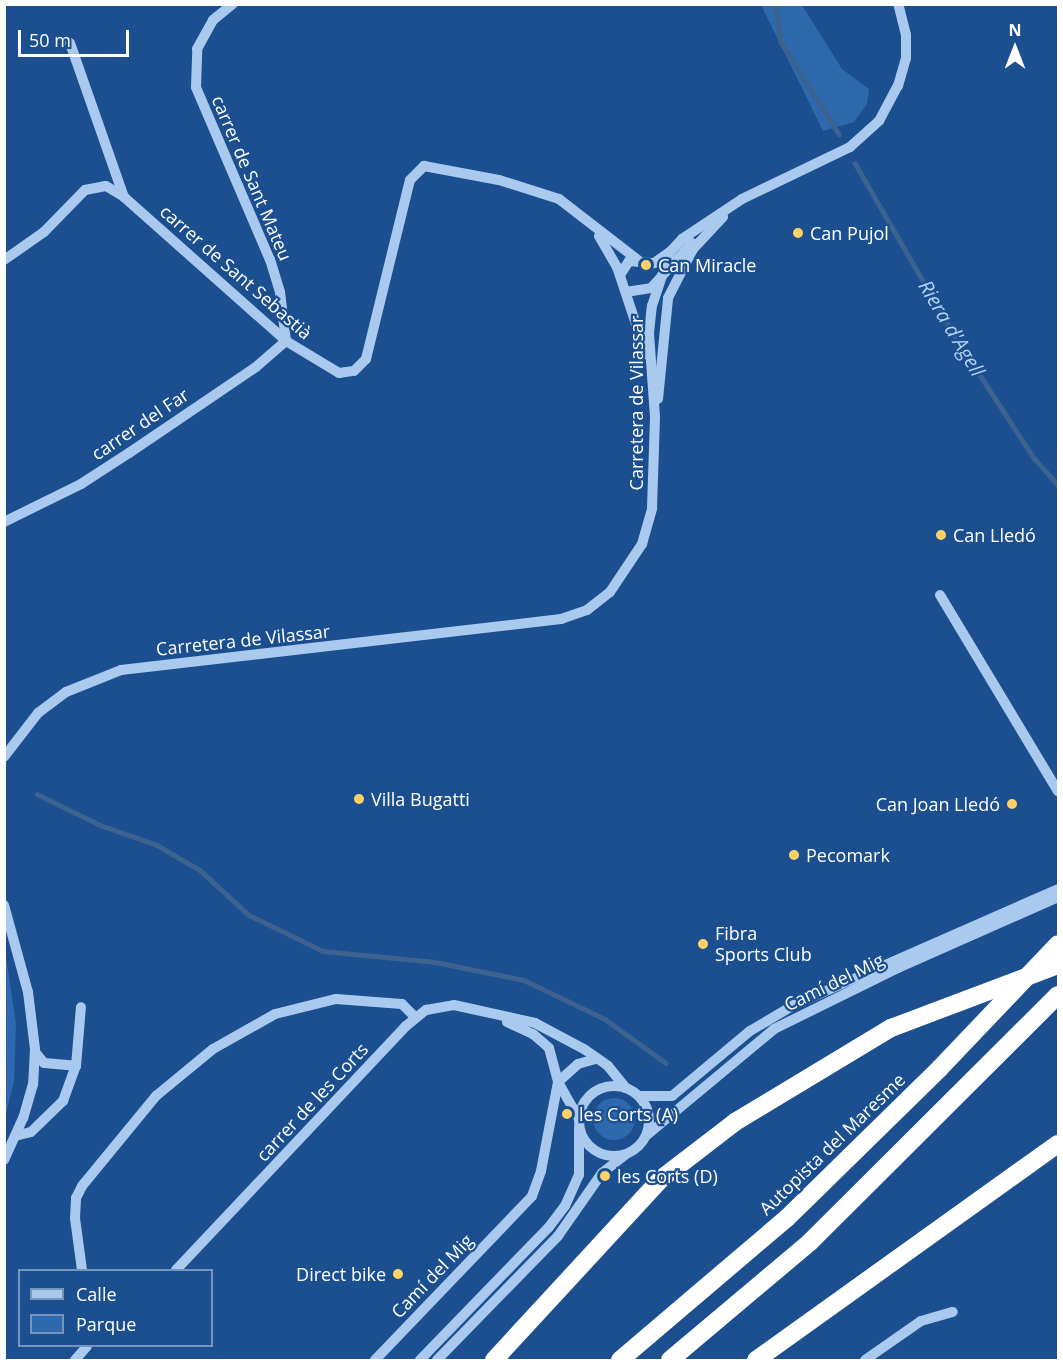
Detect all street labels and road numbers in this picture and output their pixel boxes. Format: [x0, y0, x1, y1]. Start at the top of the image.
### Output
street label: carrer de Sant Mateu [207, 92, 297, 264]
street label: carrer de Sant Sebastià [156, 200, 316, 344]
street label: Carretera de Vilassar [625, 316, 647, 490]
street label: carrer del Far [87, 384, 193, 464]
street label: Carretera de Vilassar [155, 620, 331, 660]
street label: Camí del Mig [781, 949, 887, 1015]
street label: carrer de les Corts [252, 1038, 372, 1166]
street label: Autopista del Maresme [755, 1069, 909, 1219]
street label: Camí del Mig [387, 1230, 477, 1322]

